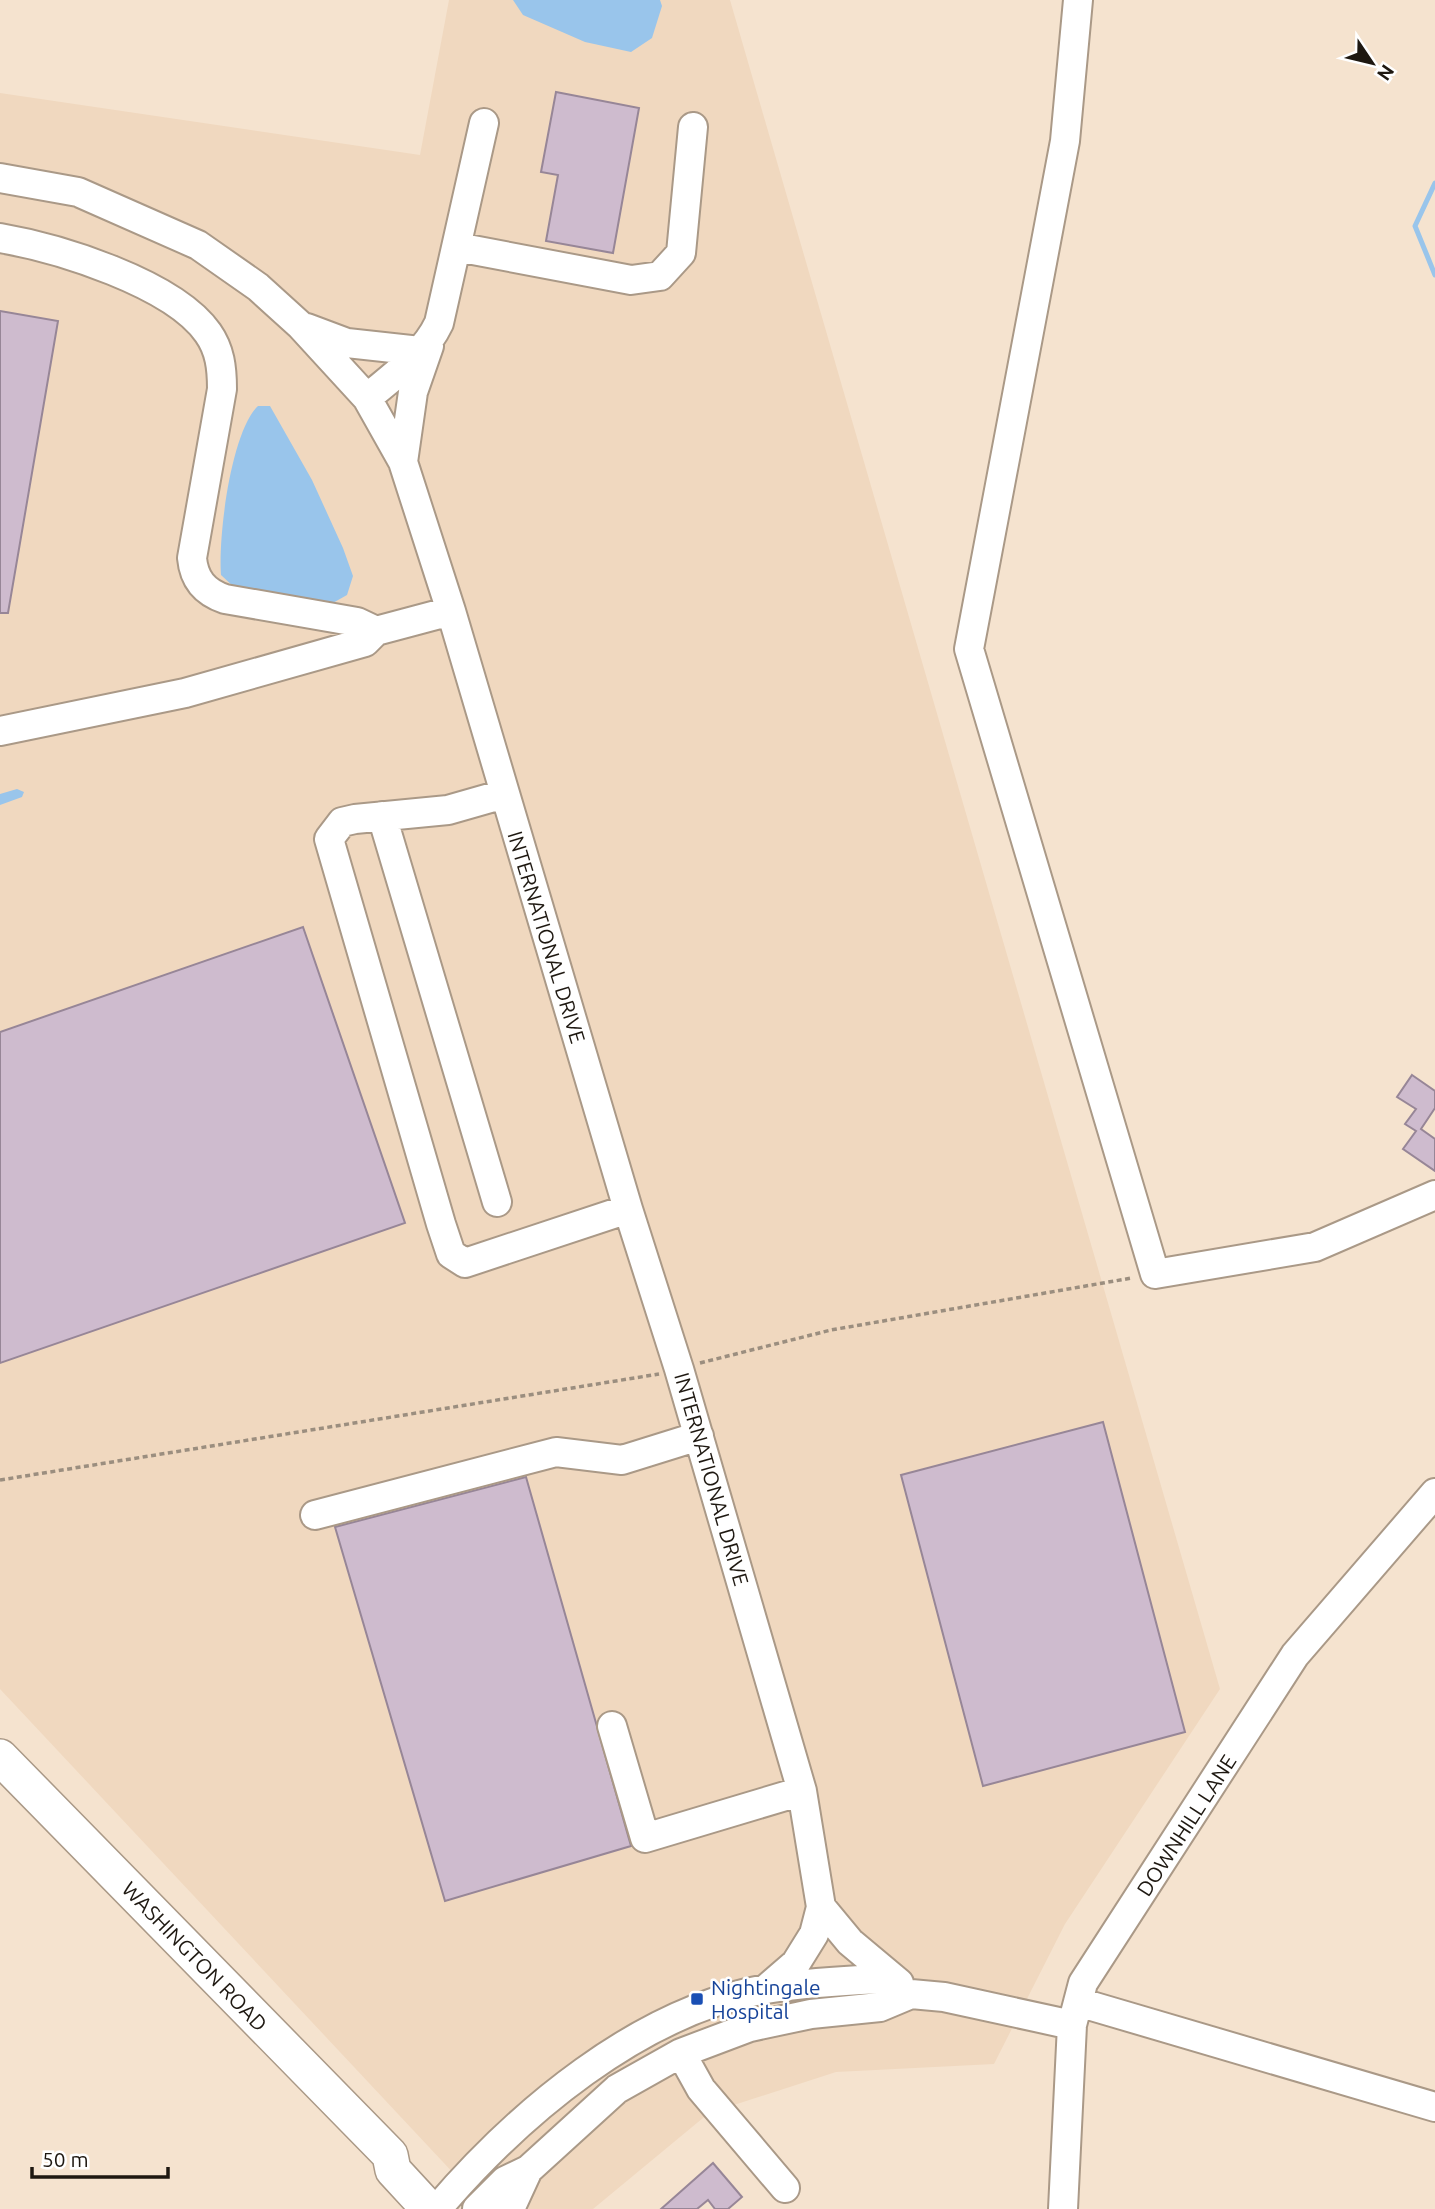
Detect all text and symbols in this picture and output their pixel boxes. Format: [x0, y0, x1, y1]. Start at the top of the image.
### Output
north arrow [1337, 28, 1407, 98]
text: N [1373, 61, 1399, 85]
street label: INTERNATIONAL DRIVE [503, 828, 591, 1046]
street label: INTERNATIONAL DRIVE [670, 1370, 754, 1588]
street label: DOWNHILL LANE [1131, 1750, 1241, 1900]
street label: WASHINGTON ROAD [118, 1876, 272, 2036]
place label: Nightingale Hospital [711, 1975, 820, 2023]
marker: Nightingale Hospital [689, 1991, 705, 2007]
scale bar [32, 2136, 168, 2180]
text: 50 m [42, 2147, 89, 2171]

